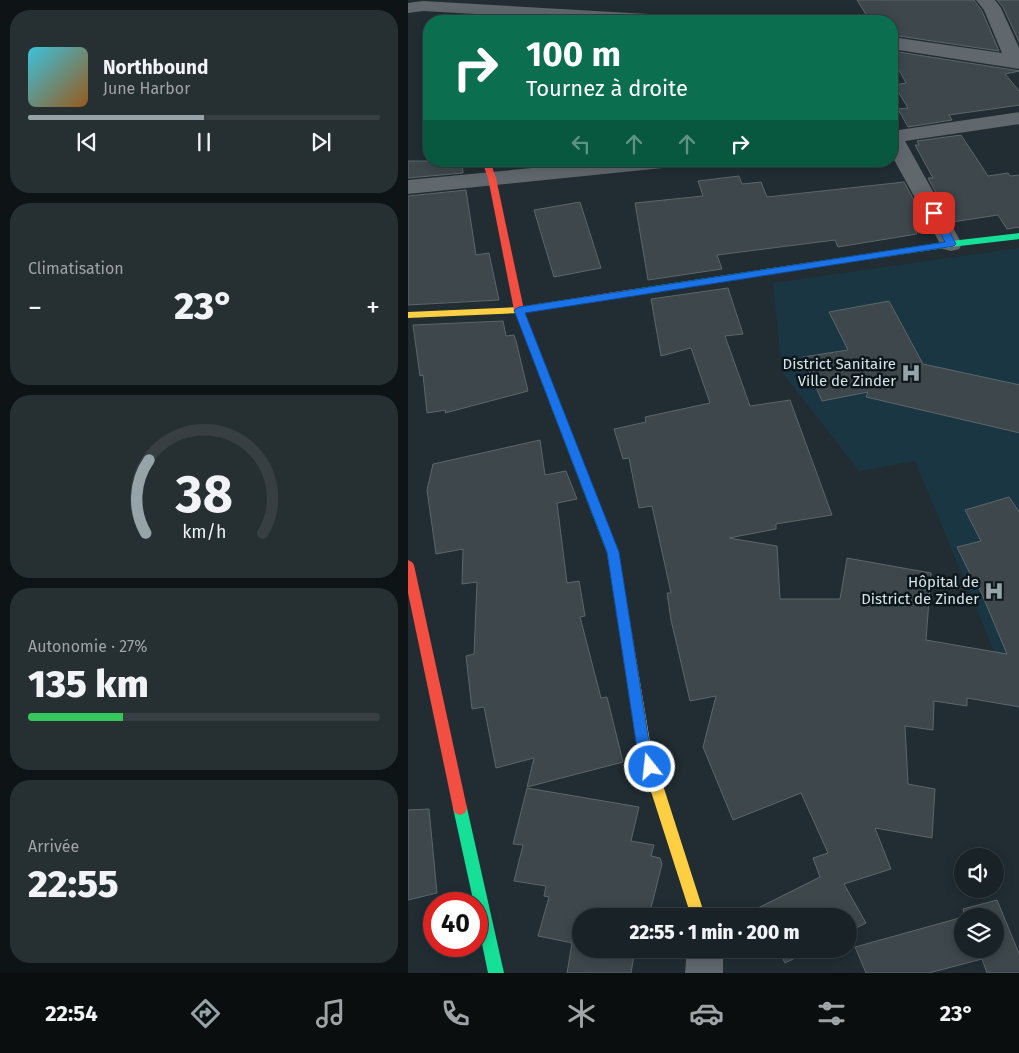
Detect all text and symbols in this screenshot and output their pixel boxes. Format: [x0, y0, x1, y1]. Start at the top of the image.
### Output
text: 100 m [526, 33, 621, 75]
icon: right [443, 35, 508, 100]
text: Northbound [103, 56, 208, 79]
text: Tournez à droite [526, 75, 688, 102]
text: June Harbor [103, 79, 190, 98]
icon: previous [73, 128, 101, 156]
icon: pause [190, 128, 218, 156]
icon: next [307, 128, 335, 156]
icon: left [567, 130, 595, 158]
icon: ahead [620, 130, 648, 158]
icon: ahead [673, 130, 701, 158]
icon: right [726, 130, 754, 158]
pin [913, 192, 955, 234]
icon: arrive [920, 199, 948, 227]
text: Climatisation [28, 259, 124, 278]
text: 23° [174, 283, 234, 329]
text: − [28, 291, 42, 324]
text: + [366, 291, 380, 324]
place label: District Sanitaire Ville de Zinder [783, 355, 896, 390]
hospital icon: District Sanitaire Ville de Zinder [900, 362, 922, 384]
text: 38 [174, 463, 233, 526]
text: km/h [182, 521, 226, 543]
place label: Hôpital de District de Zinder [861, 573, 979, 608]
hospital icon: Hôpital de District de Zinder [983, 580, 1005, 602]
text: Autonomie · 27% [28, 637, 148, 656]
text: 135 km [28, 661, 149, 707]
position arrow [623, 740, 675, 792]
text: Arrivée [28, 837, 79, 856]
map controls [954, 848, 1004, 958]
button: sound [954, 848, 1004, 898]
text: 22:55 [28, 861, 119, 907]
speed limit sign: 40 [423, 892, 488, 957]
button: layers [954, 908, 1004, 958]
text: 22:55 · 1 min · 200 m [629, 921, 800, 944]
icon: directions [188, 996, 223, 1031]
icon: music [313, 996, 348, 1031]
icon: phone [438, 996, 473, 1031]
icon: climate [564, 996, 599, 1031]
icon: car [689, 996, 724, 1031]
icon: filters [814, 996, 849, 1031]
text: 22:54 [45, 1000, 98, 1027]
text: 23° [940, 1000, 974, 1027]

